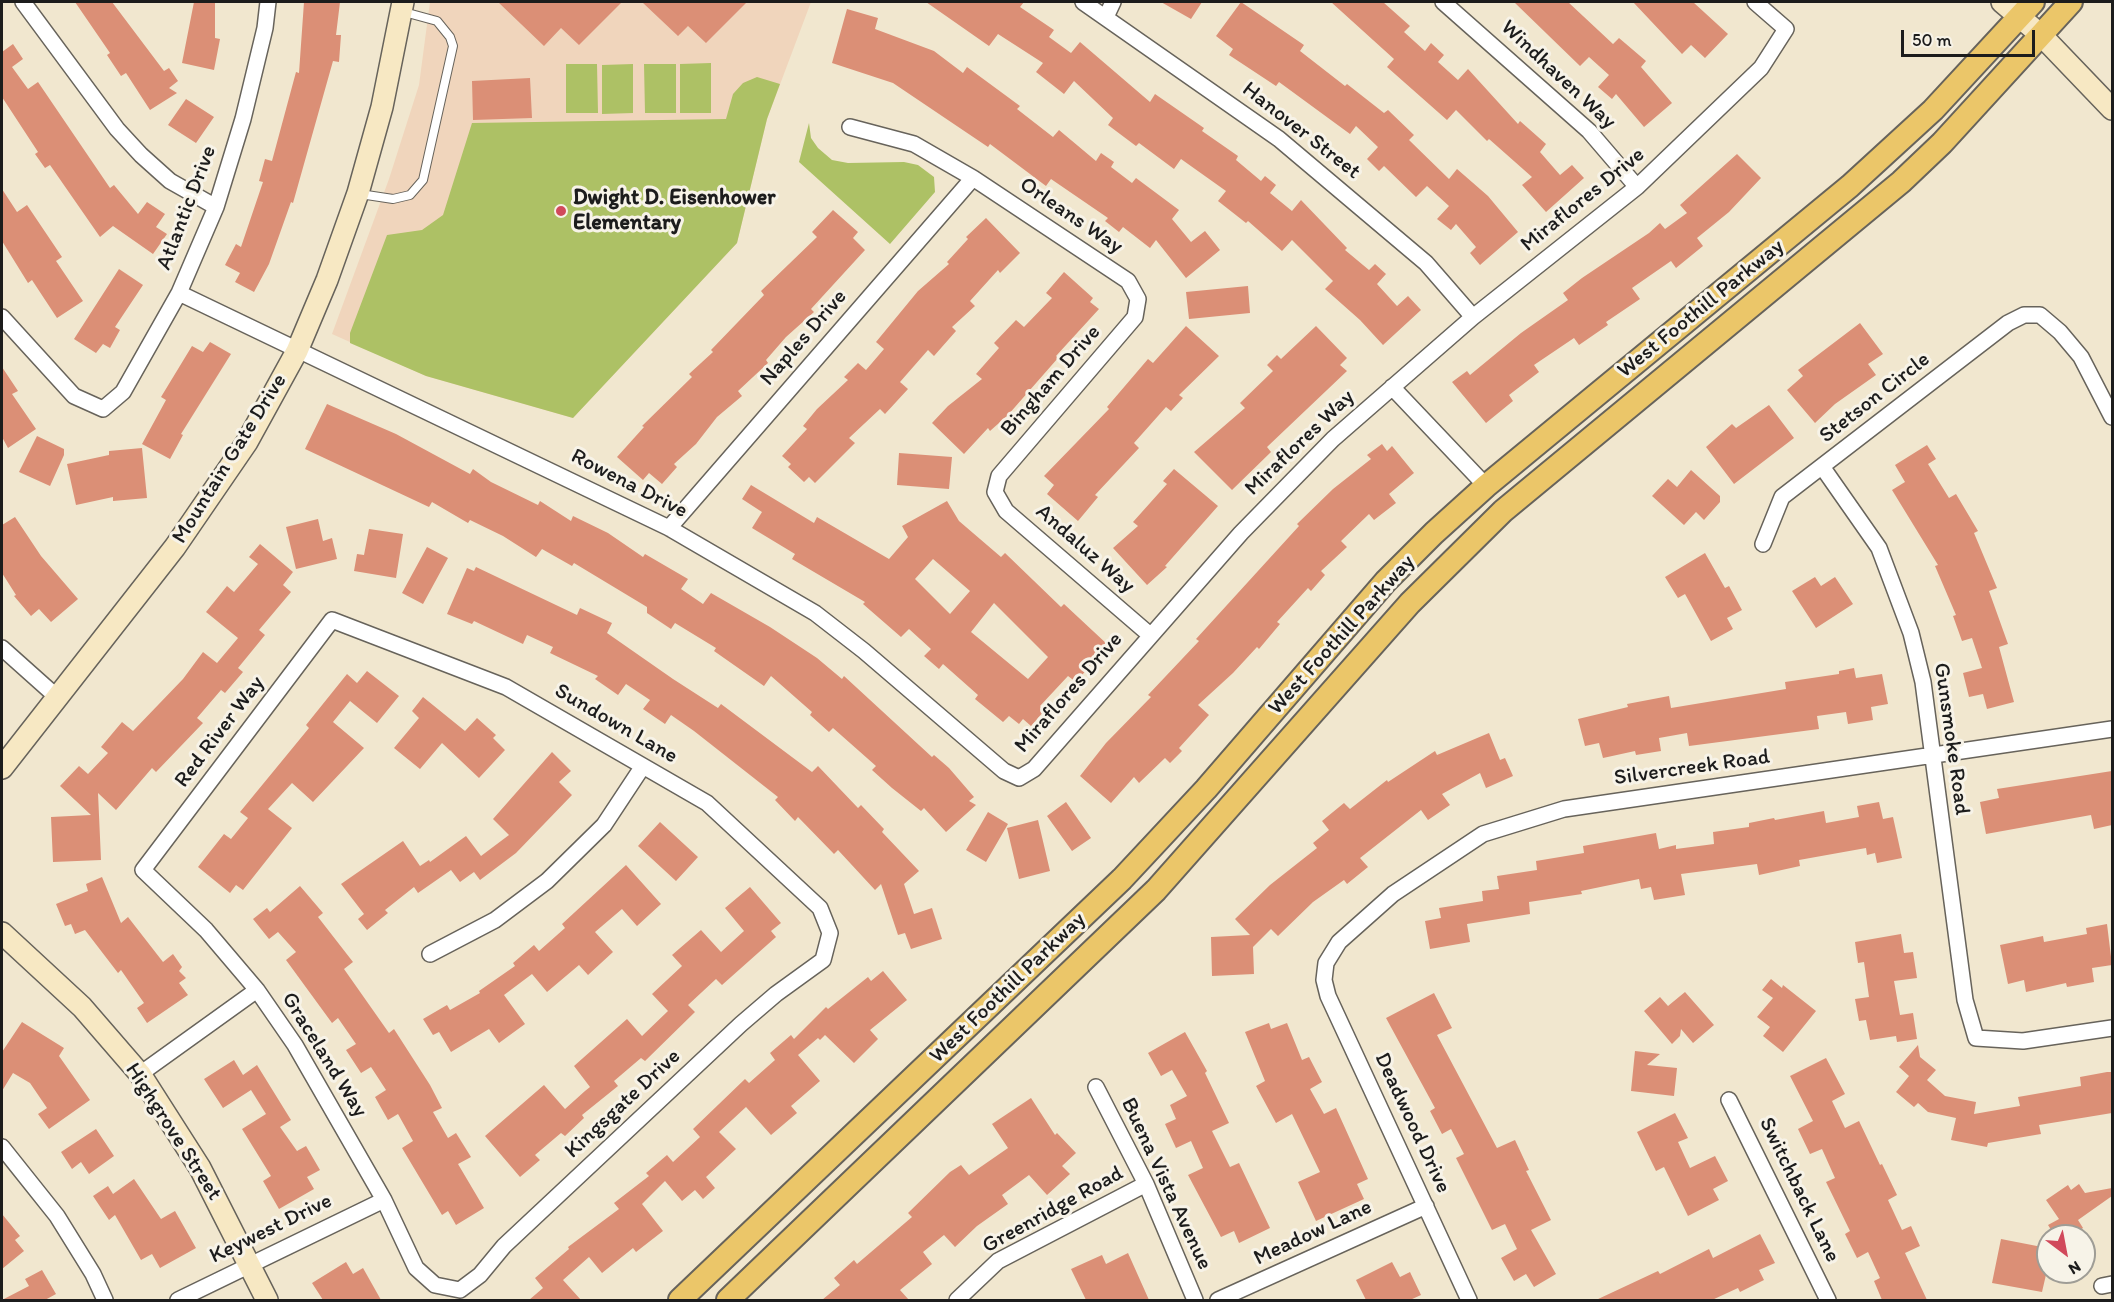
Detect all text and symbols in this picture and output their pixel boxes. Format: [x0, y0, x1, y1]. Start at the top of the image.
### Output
street label: Windhaven Way [1495, 15, 1621, 135]
scale bar [1904, 18, 2038, 56]
text: 50 m [1912, 29, 1952, 51]
street label: Hanover Street [1237, 77, 1365, 185]
street label: Atlantic Drive [151, 142, 223, 274]
street label: Miraflores Drive [1516, 142, 1650, 258]
street label: Orleans Way [1014, 172, 1128, 260]
place label: Dwight D. Eisenhower Elementary [573, 185, 776, 236]
marker: Dwight D. Eisenhower Elementary [554, 204, 568, 218]
street label: West Foothill Parkway [1612, 234, 1790, 384]
street label: Naples Drive [755, 284, 853, 392]
street label: Bingham Drive [995, 320, 1107, 442]
street label: Stetson Circle [1814, 347, 1936, 449]
street label: Mountain Gate Drive [167, 369, 293, 549]
street label: Miraflores Way [1240, 384, 1360, 502]
street label: Rowena Drive [566, 443, 692, 525]
street label: Andaluz Way [1030, 499, 1140, 599]
street label: West Foothill Parkway [1263, 549, 1421, 721]
street label: Miraflores Drive [1009, 627, 1129, 759]
street label: Gunsmoke Road [1927, 661, 1975, 817]
street label: Red River Way [169, 671, 271, 793]
street label: Sundown Lane [550, 678, 682, 770]
street label: Silvercreek Road [1612, 744, 1772, 792]
street label: West Foothill Parkway [925, 907, 1091, 1069]
street label: Graceland Way [275, 988, 373, 1122]
street label: Kingsgate Drive [560, 1044, 686, 1164]
street label: Deadwood Drive [1368, 1049, 1456, 1197]
street label: Highgrove Street [119, 1058, 227, 1206]
street label: Buena Vista Avenue [1115, 1094, 1217, 1274]
street label: Switchback Lane [1753, 1113, 1845, 1267]
street label: Greenridge Road [978, 1160, 1128, 1260]
street label: Keywest Drive [206, 1188, 336, 1270]
street label: Meadow Lane [1250, 1194, 1376, 1272]
north arrow [2036, 1224, 2096, 1284]
text: N [2065, 1257, 2084, 1279]

